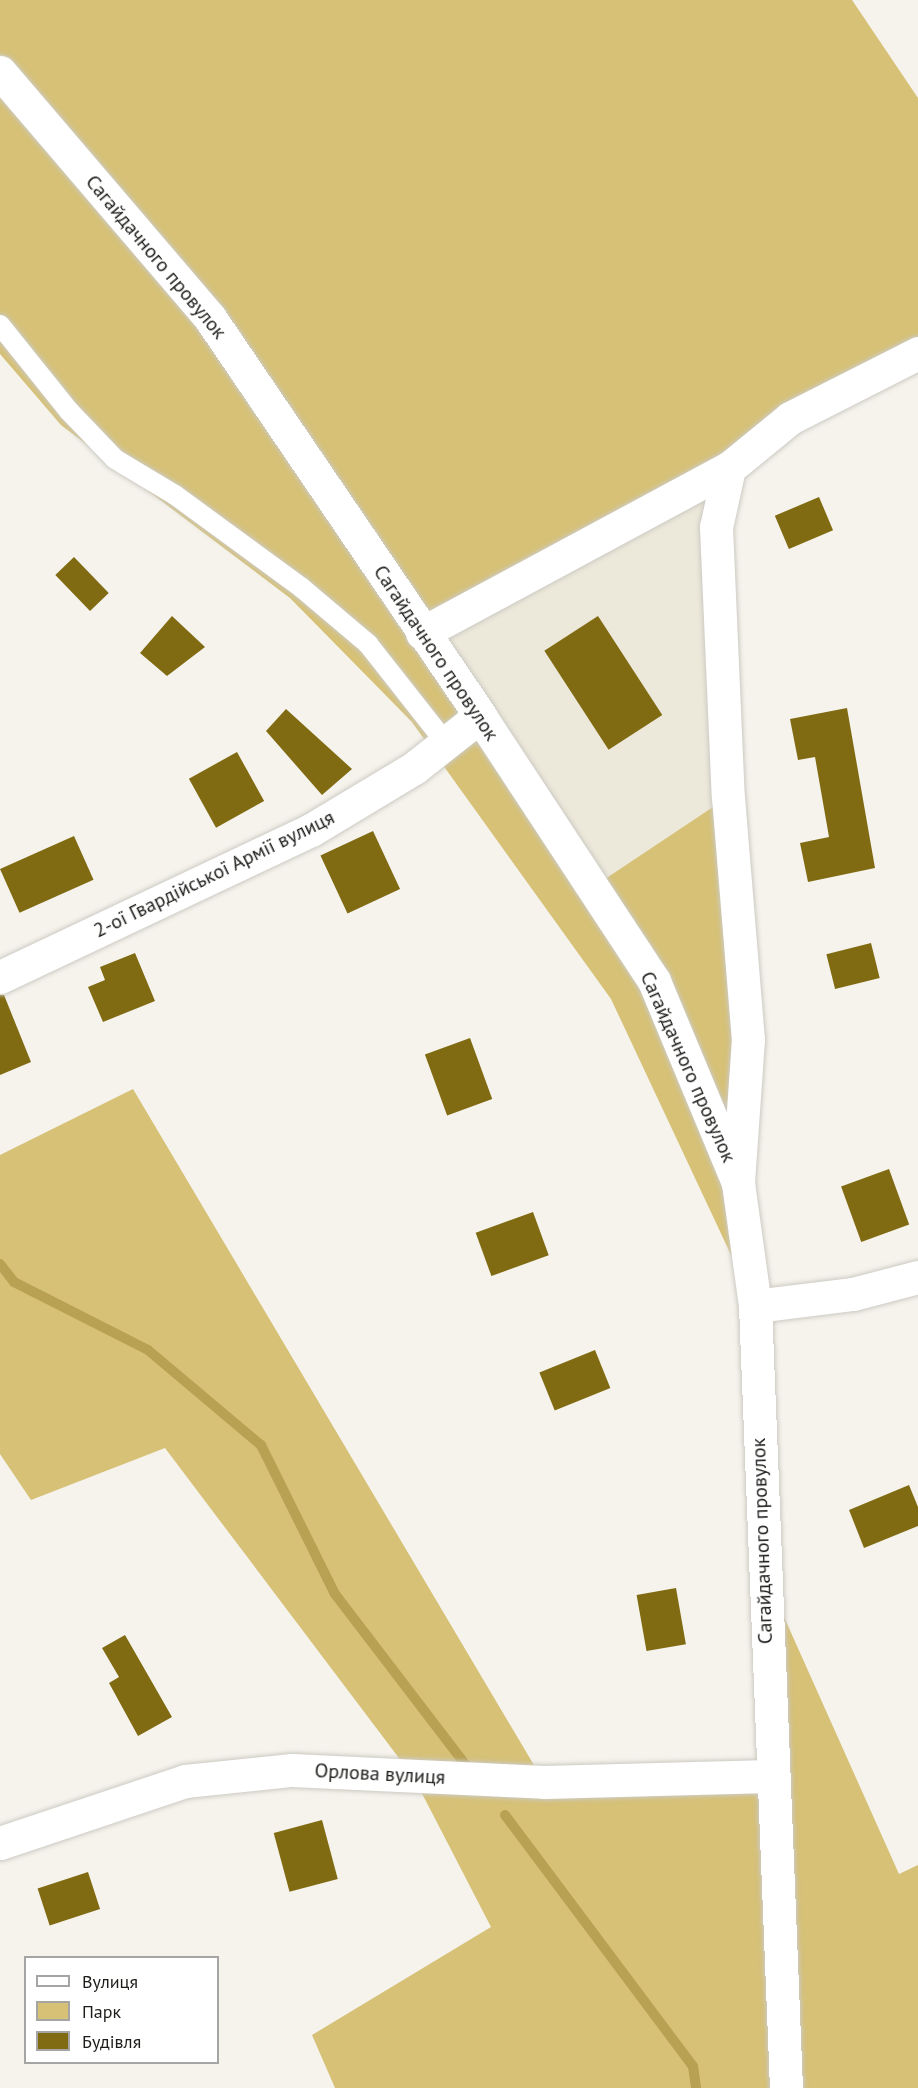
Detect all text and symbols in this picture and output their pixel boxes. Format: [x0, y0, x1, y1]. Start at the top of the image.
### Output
street label: Сагайдачного провулок [80, 170, 232, 344]
street label: Сагайдачного провулок [368, 561, 504, 745]
street label: 2-ої Гвардійської Армії вулиця [89, 805, 339, 943]
street label: Сагайдачного провулок [635, 968, 741, 1166]
street label: Сагайдачного провулок [746, 1437, 778, 1645]
street label: Орлова вулиця [314, 1759, 446, 1789]
legend [24, 1956, 219, 2064]
text: Вулиця [82, 1970, 138, 1993]
text: Парк [82, 2000, 121, 2023]
text: Будівля [82, 2030, 141, 2053]

